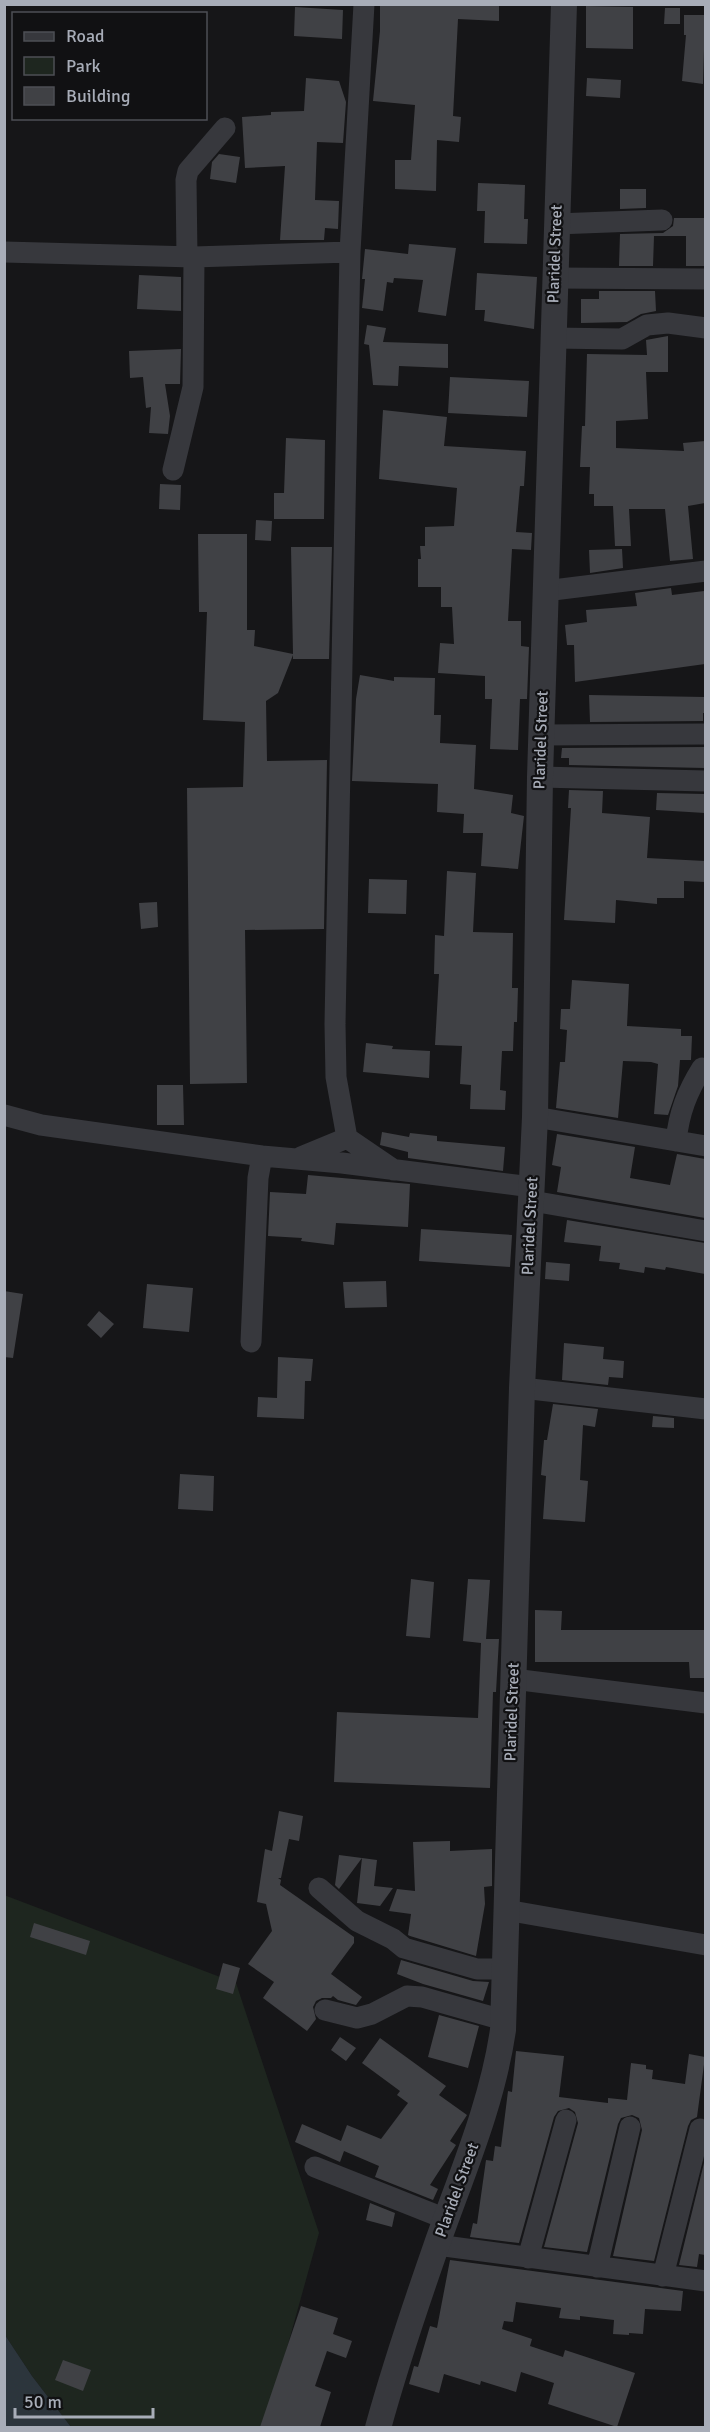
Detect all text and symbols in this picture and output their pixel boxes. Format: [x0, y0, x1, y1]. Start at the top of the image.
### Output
legend [12, 12, 207, 120]
text: Road [66, 25, 105, 47]
text: Park [66, 55, 101, 77]
text: Building [66, 85, 130, 107]
street label: Plaridel Street [543, 204, 567, 304]
street label: Plaridel Street [529, 690, 553, 790]
street label: Plaridel Street [517, 1176, 543, 1276]
street label: Plaridel Street [500, 1662, 524, 1762]
street label: Plaridel Street [431, 2140, 483, 2240]
scale bar [15, 2381, 153, 2419]
text: 50 m [24, 2391, 62, 2413]

